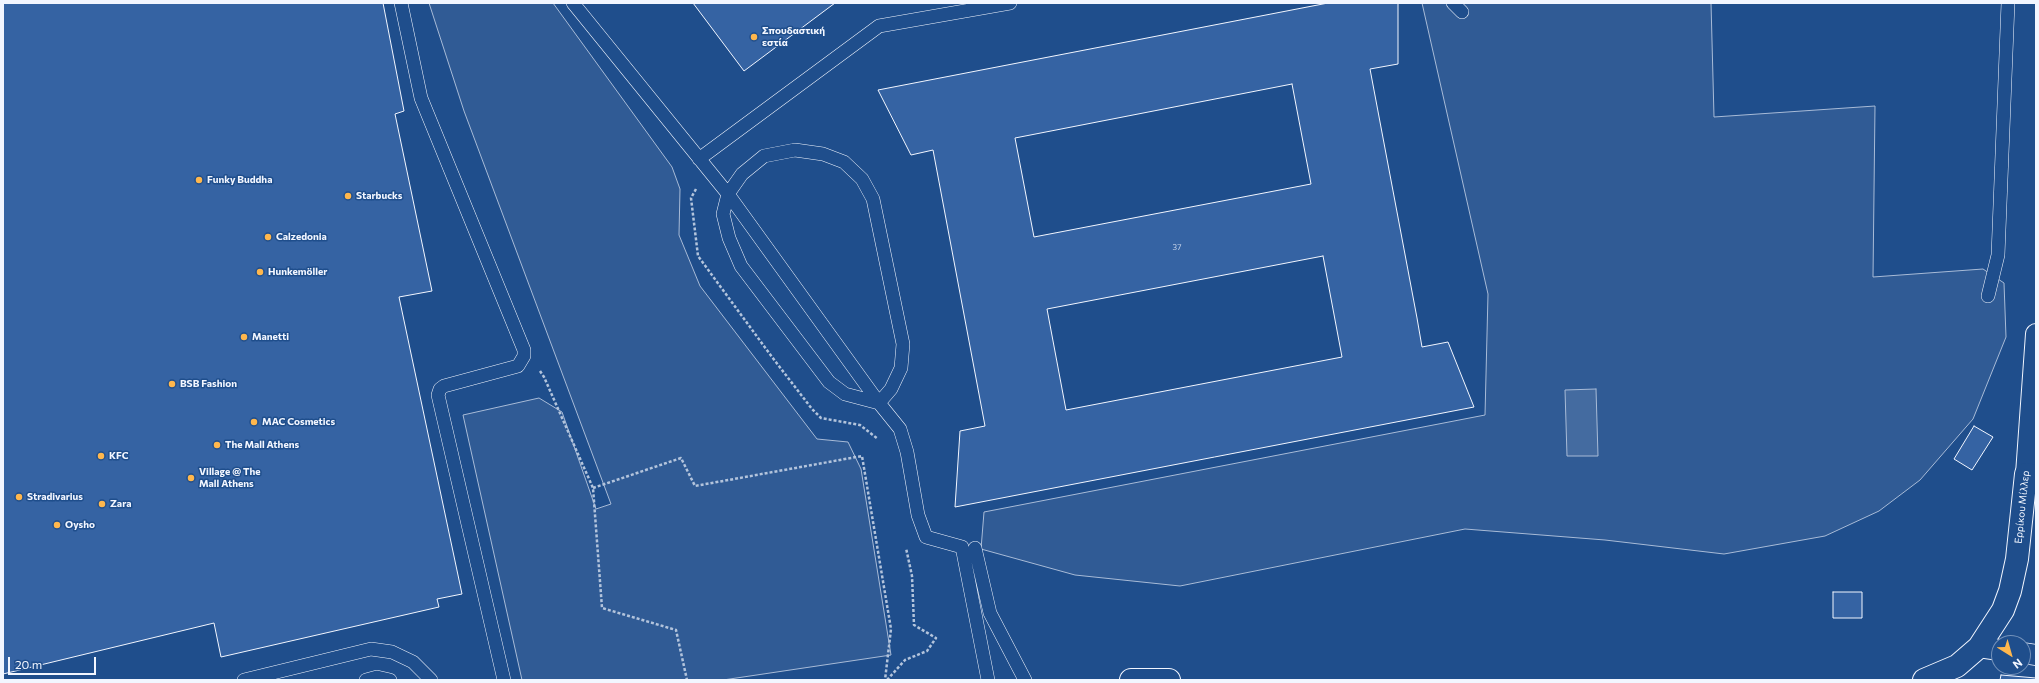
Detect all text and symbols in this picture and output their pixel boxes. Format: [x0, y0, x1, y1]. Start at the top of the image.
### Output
place label: Σπουδαστική εστία [762, 25, 825, 48]
marker: Σπουδαστική εστία [749, 32, 759, 42]
place label: Funky Buddha [207, 174, 272, 186]
marker: Funky Buddha [194, 175, 204, 185]
place label: Starbucks [356, 190, 402, 202]
marker: Starbucks [343, 191, 353, 201]
place label: Calzedonia [276, 231, 327, 243]
marker: Calzedonia [263, 232, 273, 242]
house number: 37 [1173, 242, 1181, 252]
place label: Hunkemöller [268, 266, 327, 278]
marker: Hunkemöller [255, 267, 265, 277]
place label: Manetti [252, 331, 289, 343]
marker: Manetti [239, 332, 249, 342]
place label: BSB Fashion [180, 378, 237, 390]
marker: BSB Fashion [167, 379, 177, 389]
place label: MAC Cosmetics [262, 416, 335, 428]
marker: MAC Cosmetics [249, 417, 259, 427]
place label: The Mall Athens [225, 439, 299, 451]
marker: The Mall Athens [212, 440, 222, 450]
place label: KFC [109, 450, 129, 462]
marker: KFC [96, 451, 106, 461]
place label: Village @ The Mall Athens [199, 466, 261, 490]
street label: Ερρίκου Μίλλερ [2012, 470, 2032, 544]
marker: Village @ The Mall Athens [186, 473, 196, 483]
place label: Stradivarius [27, 491, 83, 503]
marker: Stradivarius [14, 492, 24, 502]
place label: Zara [110, 498, 131, 510]
marker: Zara [97, 499, 107, 509]
place label: Oysho [65, 519, 95, 531]
marker: Oysho [52, 520, 62, 530]
north arrow [1991, 635, 2031, 675]
scale bar [10, 649, 98, 675]
text: 20 m [15, 657, 42, 671]
text: N [2011, 657, 2025, 672]

